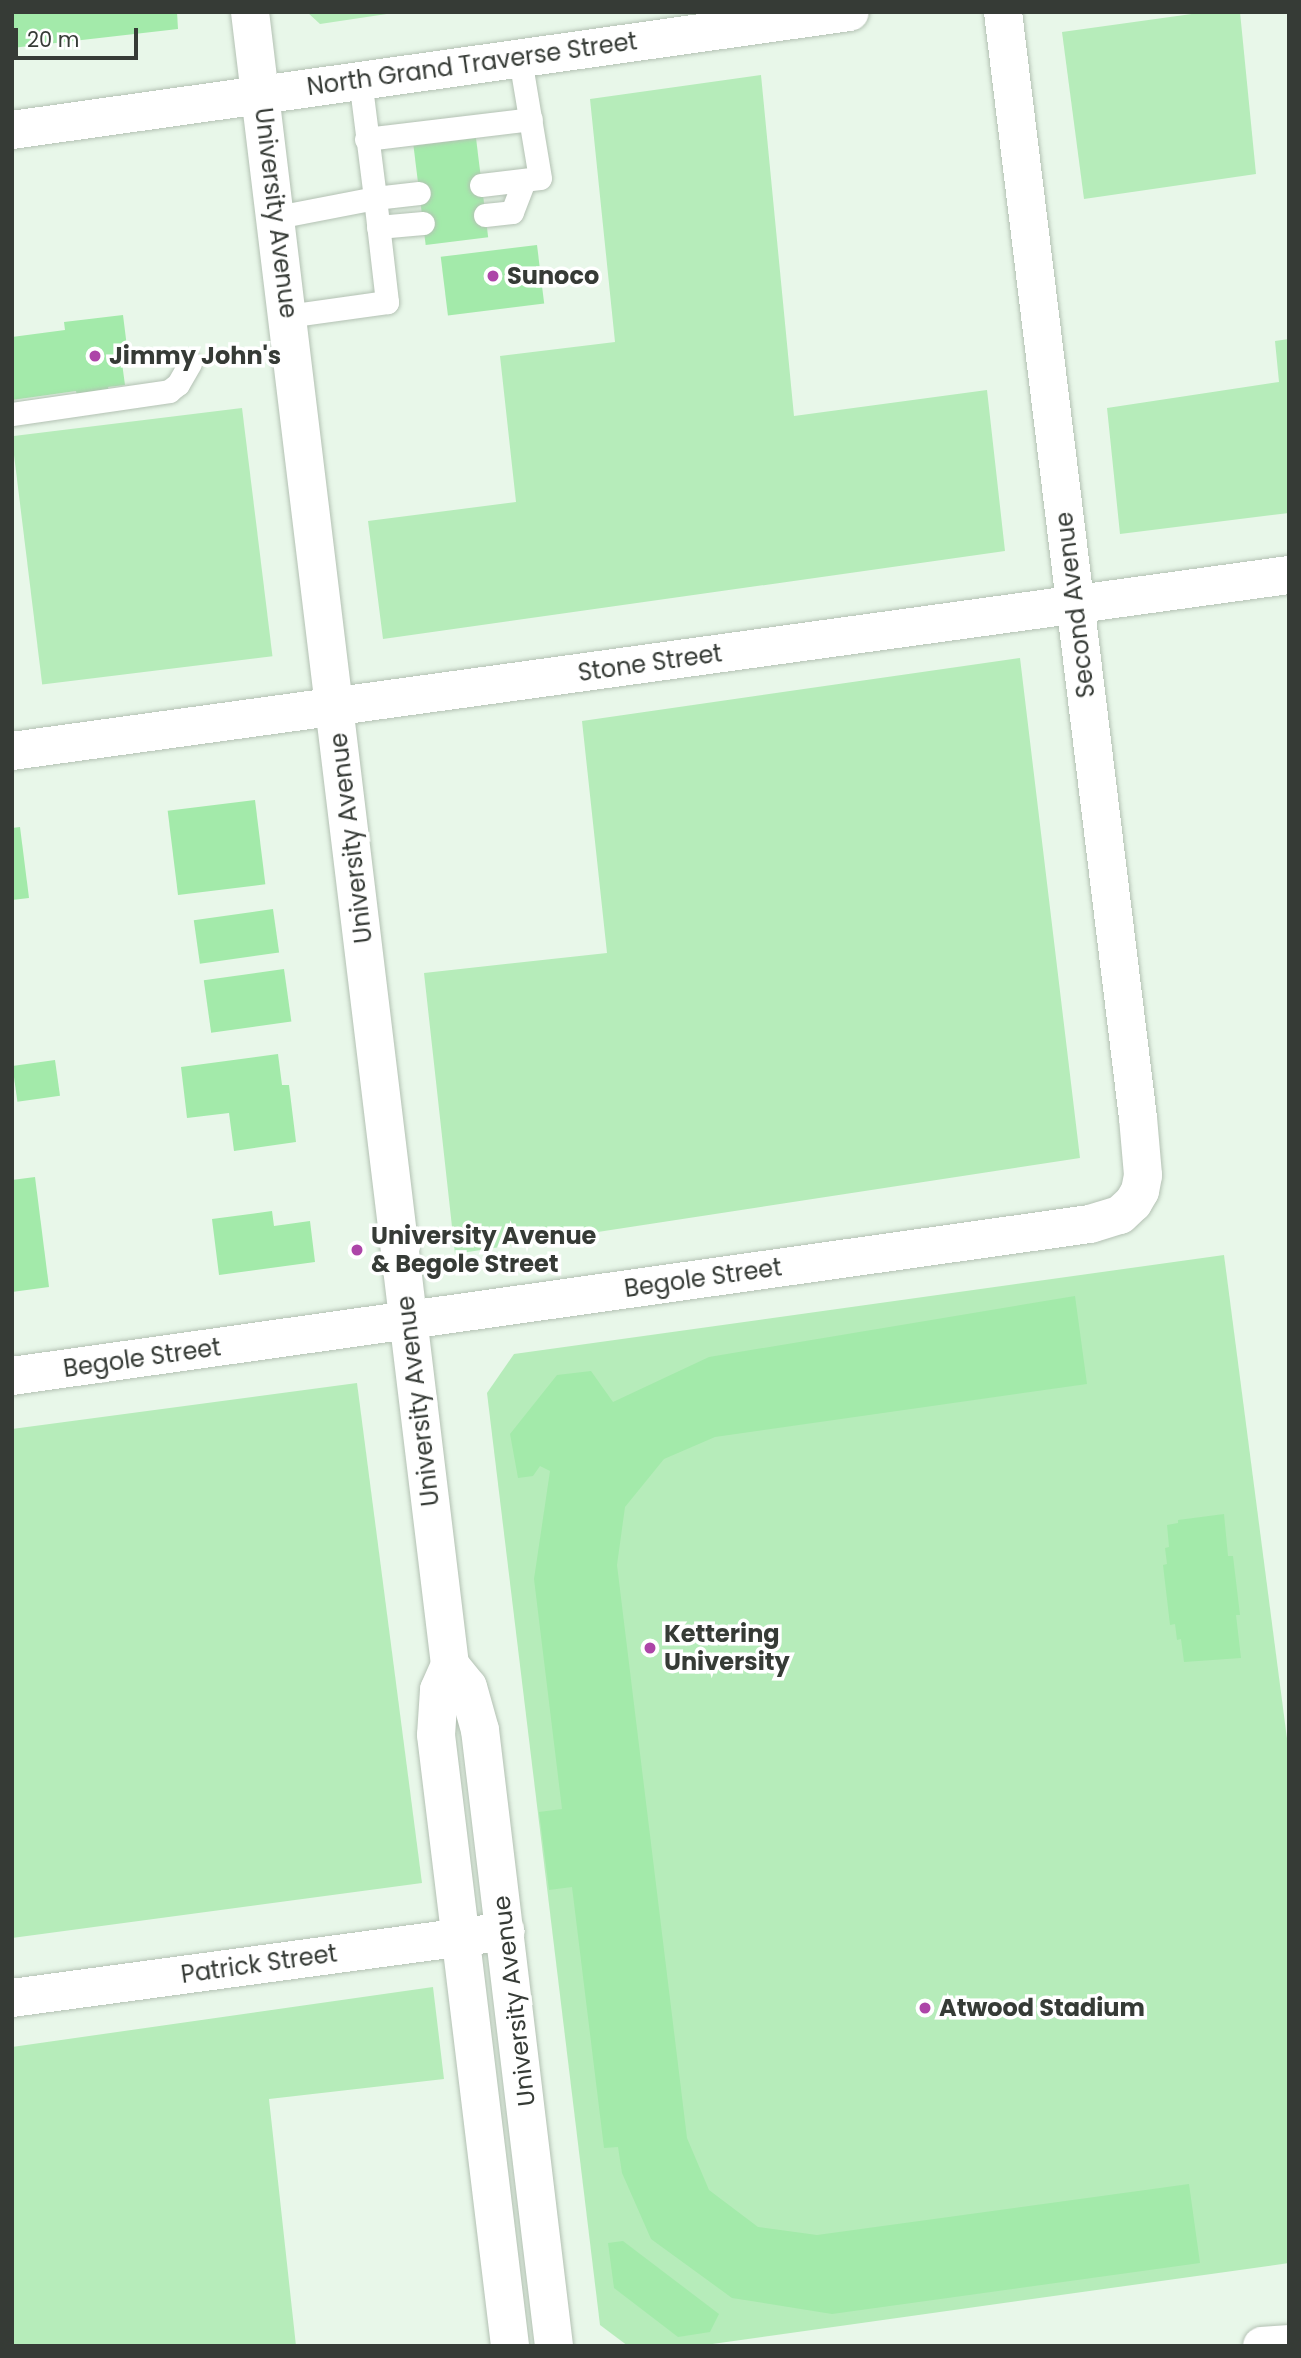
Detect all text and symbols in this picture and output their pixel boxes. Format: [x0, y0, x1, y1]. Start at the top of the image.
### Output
scale bar [18, 14, 142, 58]
text: 20 m [27, 25, 80, 54]
street label: North Grand Traverse Street [305, 27, 639, 101]
street label: University Avenue [249, 106, 303, 320]
place label: Sunoco [507, 262, 599, 290]
marker: Sunoco [485, 268, 501, 284]
place label: Jimmy John's [109, 342, 281, 370]
marker: Jimmy John's [87, 348, 103, 364]
street label: Second Avenue [1049, 510, 1101, 700]
street label: Stone Street [576, 639, 724, 687]
street label: University Avenue [324, 731, 378, 945]
place label: University Avenue & Begole Street [371, 1222, 596, 1278]
marker: University Avenue & Begole Street [349, 1242, 365, 1258]
street label: Begole Street [622, 1253, 784, 1303]
street label: University Avenue [391, 1294, 445, 1508]
street label: Begole Street [61, 1333, 223, 1383]
place label: Kettering University [664, 1620, 790, 1676]
marker: Kettering University [642, 1640, 658, 1656]
street label: University Avenue [487, 1894, 541, 2108]
street label: Patrick Street [179, 1939, 339, 1989]
place label: Atwood Stadium [939, 1994, 1145, 2022]
marker: Atwood Stadium [917, 2000, 933, 2016]

